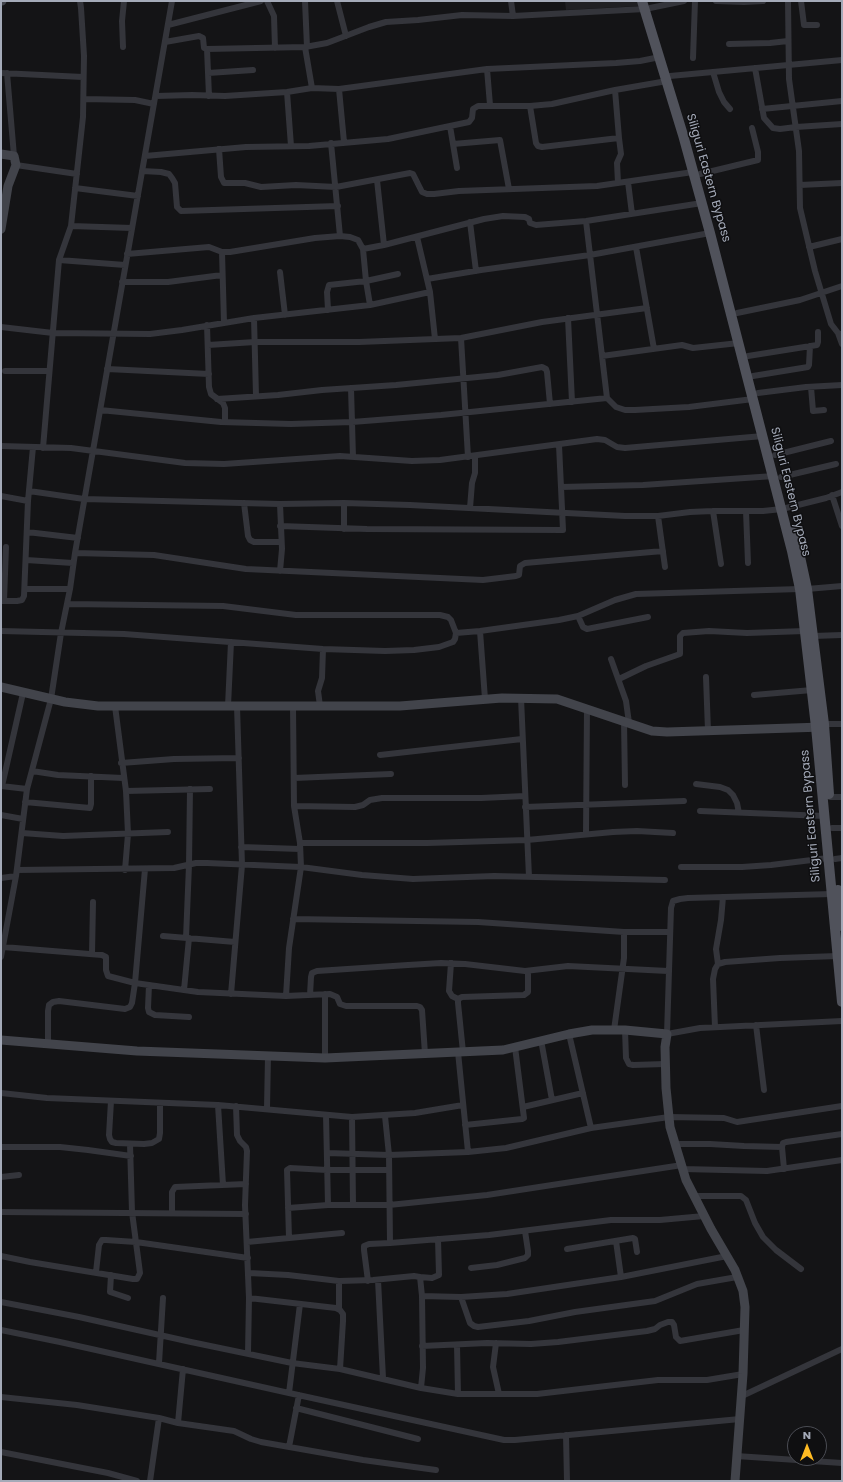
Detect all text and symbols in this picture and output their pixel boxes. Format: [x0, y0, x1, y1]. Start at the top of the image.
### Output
street label: Siliguri Eastern Bypass [683, 112, 733, 244]
street label: Siliguri Eastern Bypass [767, 426, 813, 558]
street label: Siliguri Eastern Bypass [798, 749, 824, 883]
north arrow [787, 1426, 827, 1466]
text: N [803, 1427, 811, 1443]

